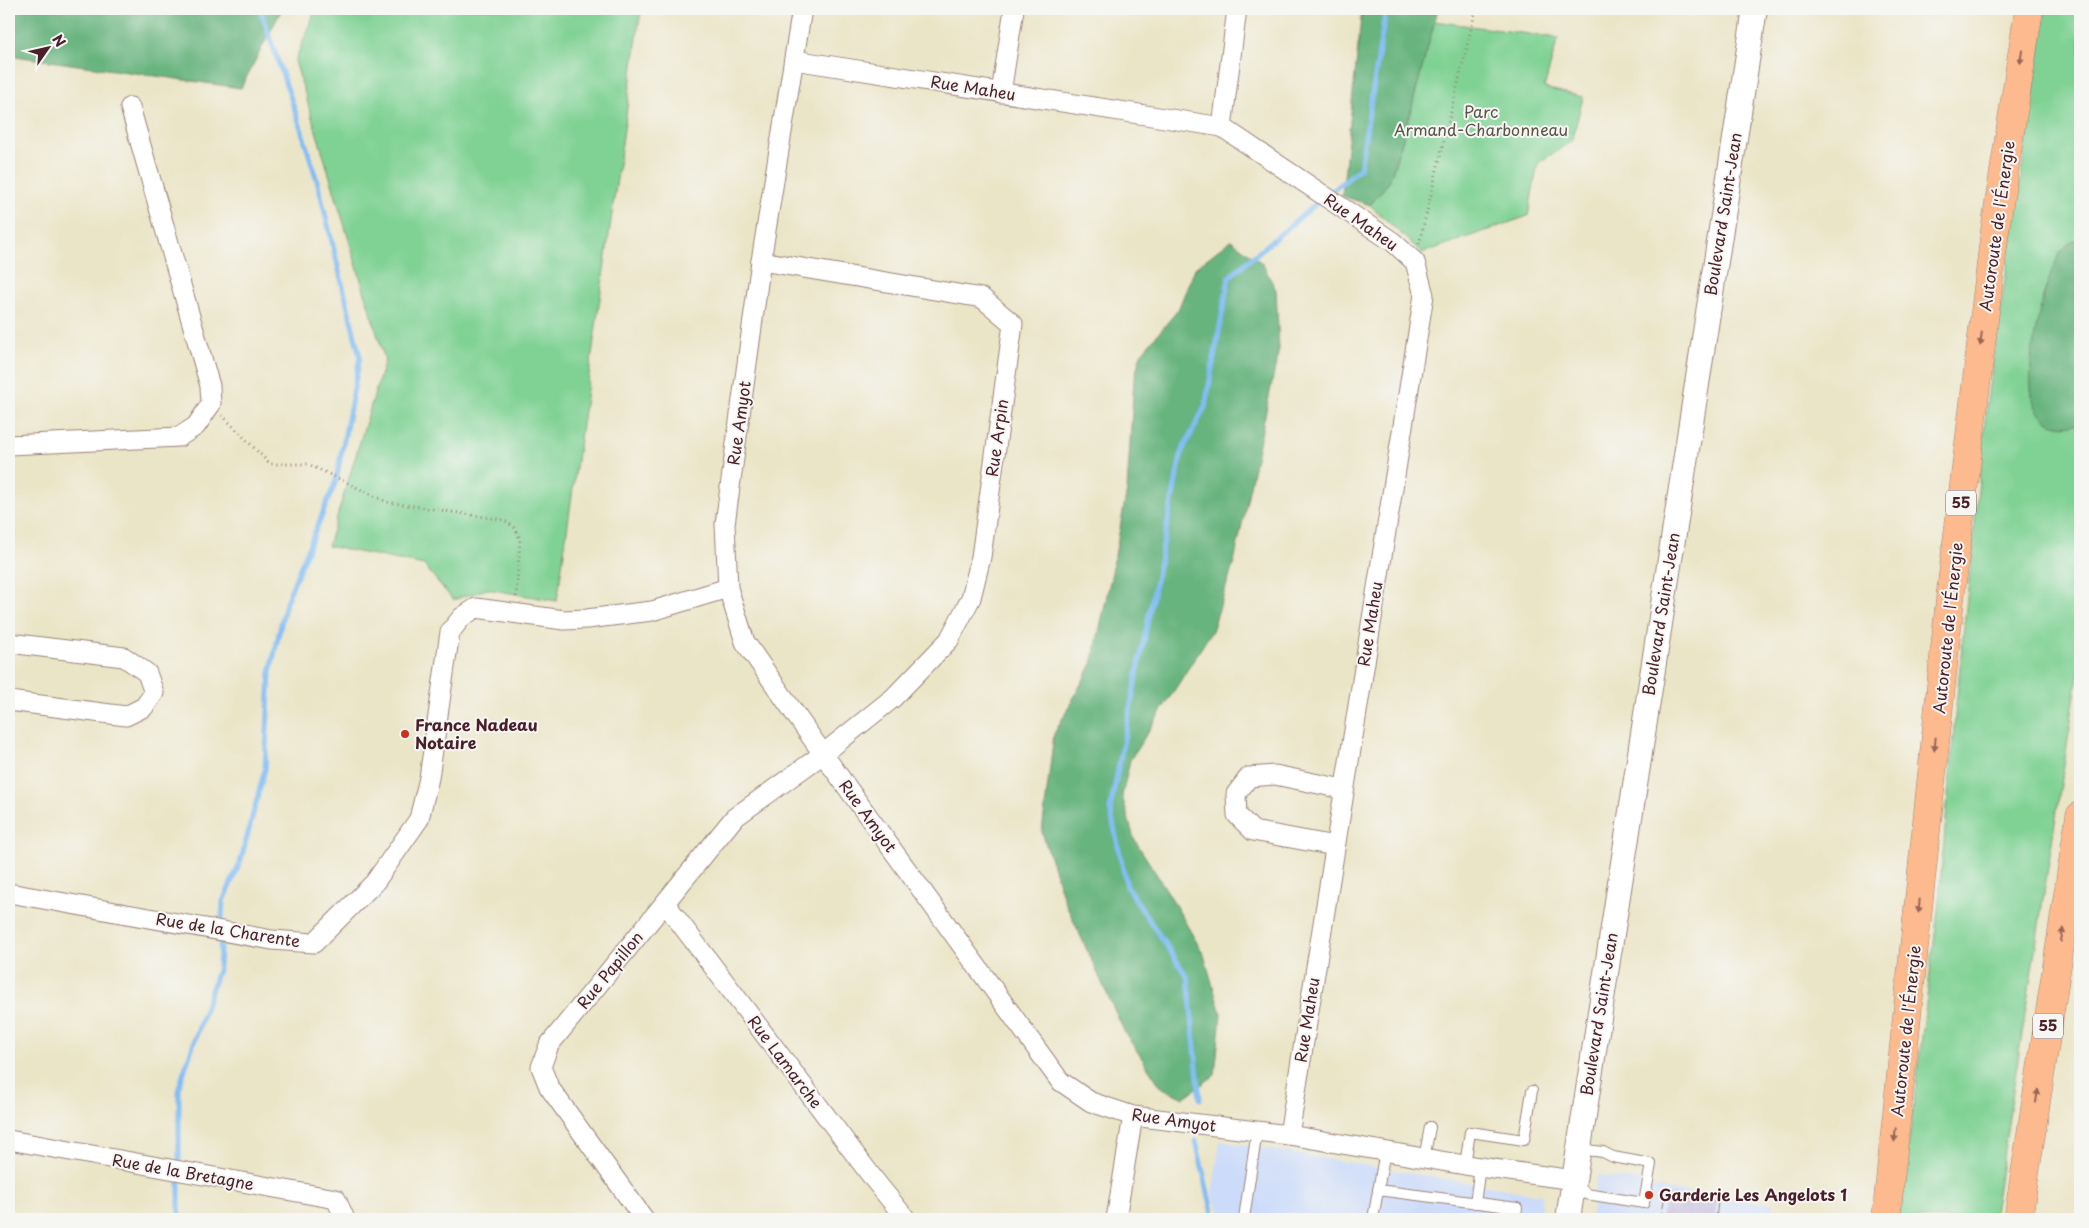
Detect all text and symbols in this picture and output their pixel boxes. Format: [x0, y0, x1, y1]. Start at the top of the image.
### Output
north arrow [22, 22, 72, 72]
text: N [47, 30, 71, 51]
one-way arrow [2017, 49, 2025, 65]
street label: Rue Maheu [929, 68, 1017, 106]
park label: Parc Armand-Charbonneau [1394, 99, 1568, 141]
street label: Boulevard Saint-Jean [1697, 130, 1747, 297]
street label: Autoroute de l'Énergie [1972, 139, 2020, 313]
street label: Rue Maheu [1320, 187, 1404, 256]
one-way arrow [1977, 331, 1985, 347]
street label: Rue Amyot [720, 379, 756, 467]
street label: Rue Arpin [979, 397, 1013, 478]
road number: 55 [1946, 490, 1976, 516]
street label: Boulevard Saint-Jean [1635, 530, 1685, 697]
street label: Autoroute de l'Énergie [1926, 541, 1968, 715]
street label: Rue Maheu [1350, 580, 1388, 668]
place label: France Nadeau Notaire [415, 712, 538, 754]
marker: France Nadeau Notaire [399, 728, 411, 740]
one-way arrow [1931, 736, 1939, 752]
street label: Rue Amyot [834, 774, 904, 857]
one-way arrow [1915, 898, 1923, 914]
street label: Rue de la Charente [154, 906, 302, 952]
street label: Rue Papillon [570, 925, 648, 1013]
one-way arrow [2058, 927, 2066, 943]
street label: Boulevard Saint-Jean [1573, 930, 1623, 1097]
street label: Autoroute de l'Énergie [1884, 944, 1926, 1118]
street label: Rue Maheu [1287, 976, 1325, 1064]
street label: Rue Lamarche [743, 1010, 829, 1113]
road number: 55 [2033, 1014, 2063, 1038]
one-way arrow [2034, 1088, 2042, 1104]
street label: Rue Amyot [1130, 1101, 1218, 1137]
one-way arrow [1891, 1127, 1899, 1143]
street label: Rue de la Bretagne [110, 1147, 256, 1195]
place label: Garderie Les Angelots 1 [1659, 1182, 1847, 1206]
marker: Garderie Les Angelots 1 [1643, 1189, 1655, 1201]

